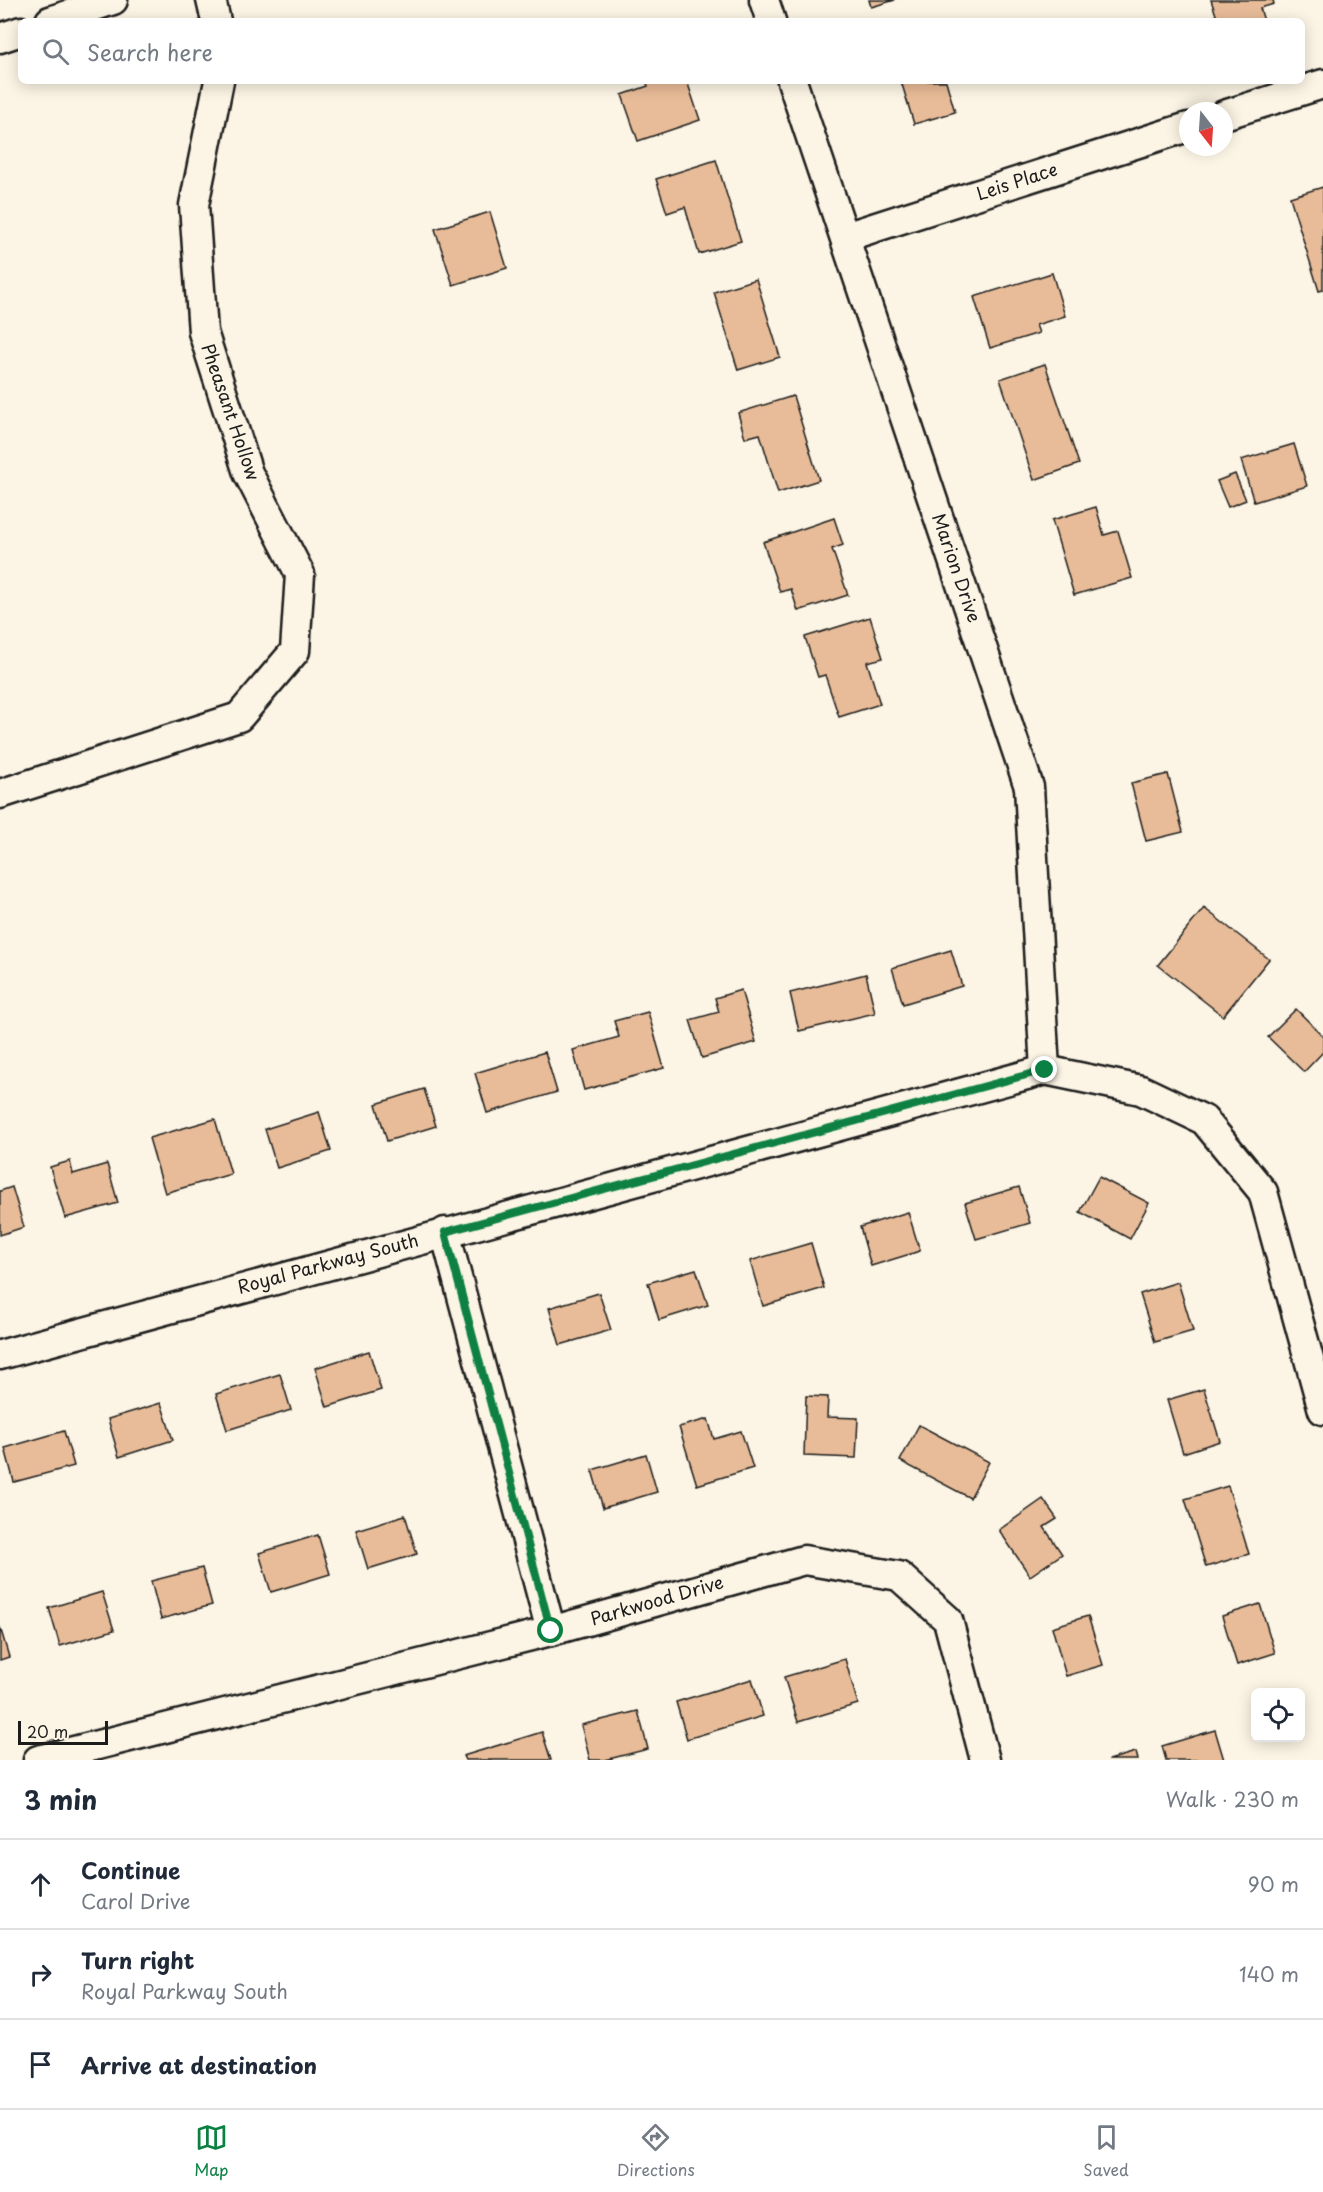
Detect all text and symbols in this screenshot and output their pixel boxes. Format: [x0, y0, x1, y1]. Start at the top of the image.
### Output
search box [18, 18, 1305, 84]
icon: search [39, 35, 72, 68]
text: Search here [87, 35, 213, 68]
north arrow [1179, 102, 1233, 156]
street label: Leis Place [973, 155, 1061, 206]
street label: Pheasant Hollow [195, 340, 267, 484]
street label: Marion Drive [926, 509, 989, 626]
route end [1031, 1056, 1057, 1082]
street label: Royal Parkway South [234, 1225, 421, 1300]
street label: Parkwood Drive [587, 1568, 726, 1631]
route start [537, 1617, 563, 1643]
map controls [1251, 1688, 1305, 1742]
button: locate [1251, 1688, 1305, 1742]
scale bar [18, 1718, 108, 1746]
text: 20 m [27, 1719, 68, 1743]
text: 3 min [24, 1780, 97, 1819]
text: Walk · 230 m [1166, 1784, 1299, 1814]
text: Continue [81, 1853, 180, 1886]
icon: ahead [24, 1868, 57, 1901]
text: 90 m [1248, 1869, 1299, 1899]
text: Carol Drive [81, 1886, 190, 1916]
text: Turn right [81, 1943, 194, 1976]
icon: right [24, 1958, 57, 1991]
text: 140 m [1239, 1959, 1299, 1989]
text: Royal Parkway South [81, 1976, 288, 2006]
icon: arrive [24, 2048, 57, 2081]
text: Arrive at destination [81, 2048, 317, 2081]
tab: Map [194, 2121, 228, 2181]
tab: Directions [617, 2121, 695, 2181]
tab: Saved [1083, 2121, 1129, 2181]

